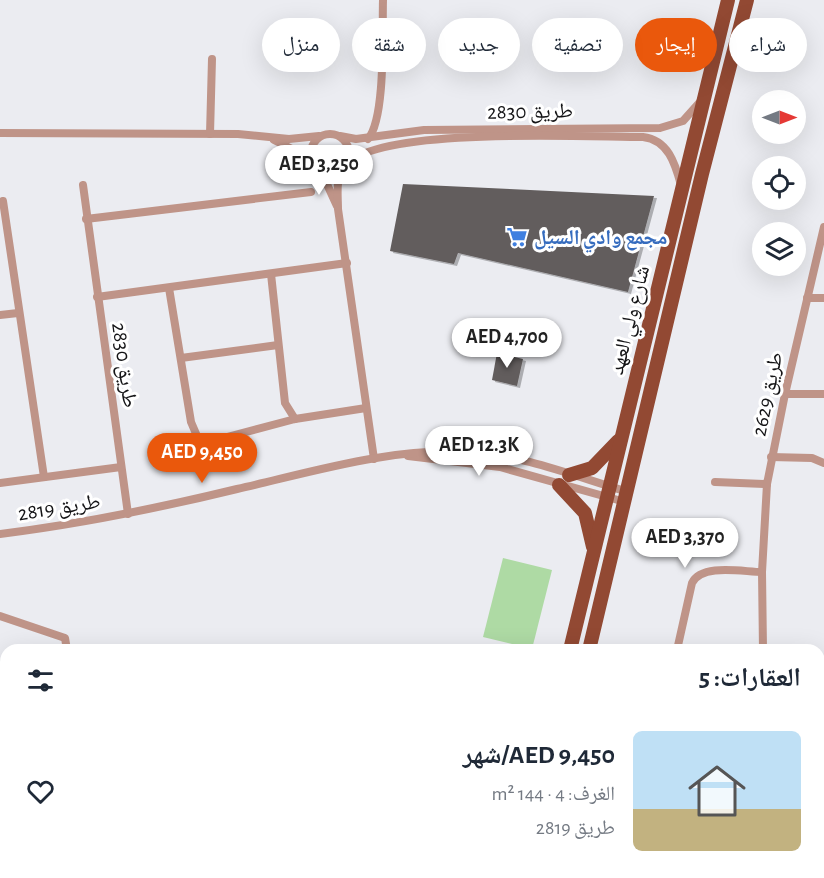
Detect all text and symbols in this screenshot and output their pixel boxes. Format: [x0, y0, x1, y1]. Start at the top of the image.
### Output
chip: منزل [262, 18, 340, 72]
chip: شقة [352, 18, 426, 72]
chip: جديد [438, 18, 520, 72]
chip: تصفية [532, 18, 623, 72]
chip: إيجار [635, 18, 717, 72]
chip: شراء [729, 18, 807, 72]
north arrow [752, 90, 806, 144]
map controls [752, 90, 806, 276]
street label: طريق 2830 [487, 100, 573, 125]
pin: AED 3,250 [250, 145, 388, 196]
text: AED 3,250 [279, 154, 359, 174]
button: locate [752, 156, 806, 210]
button: layers [752, 222, 806, 276]
supermarket icon: مجمع وادي السيل [505, 225, 529, 249]
place label: مجمع وادي السيل [534, 227, 667, 253]
street label: شارع ولي العهد [606, 263, 658, 378]
pin: AED 4,700 [438, 318, 576, 369]
street label: طريق 2830 [106, 321, 141, 409]
text: AED 4,700 [466, 327, 548, 347]
street label: طريق 2629 [748, 350, 789, 438]
pin: AED 12.3K [410, 426, 548, 477]
pin: AED 9,450 [133, 433, 271, 484]
text: AED 12.3K [439, 435, 519, 455]
text: AED 9,450 [161, 442, 243, 462]
street label: طريق 2819 [16, 491, 102, 526]
pin: AED 3,370 [616, 518, 754, 569]
text: AED 3,370 [645, 527, 725, 547]
icon: filters [24, 664, 57, 697]
text: العقارات: 5 [699, 665, 801, 691]
text: AED 9,450/شهر [463, 742, 615, 768]
icon: home [681, 755, 753, 827]
icon: heart [24, 775, 57, 808]
text: الغرف: 4 · 144 m² [492, 784, 615, 804]
text: طريق 2819 [536, 818, 615, 838]

